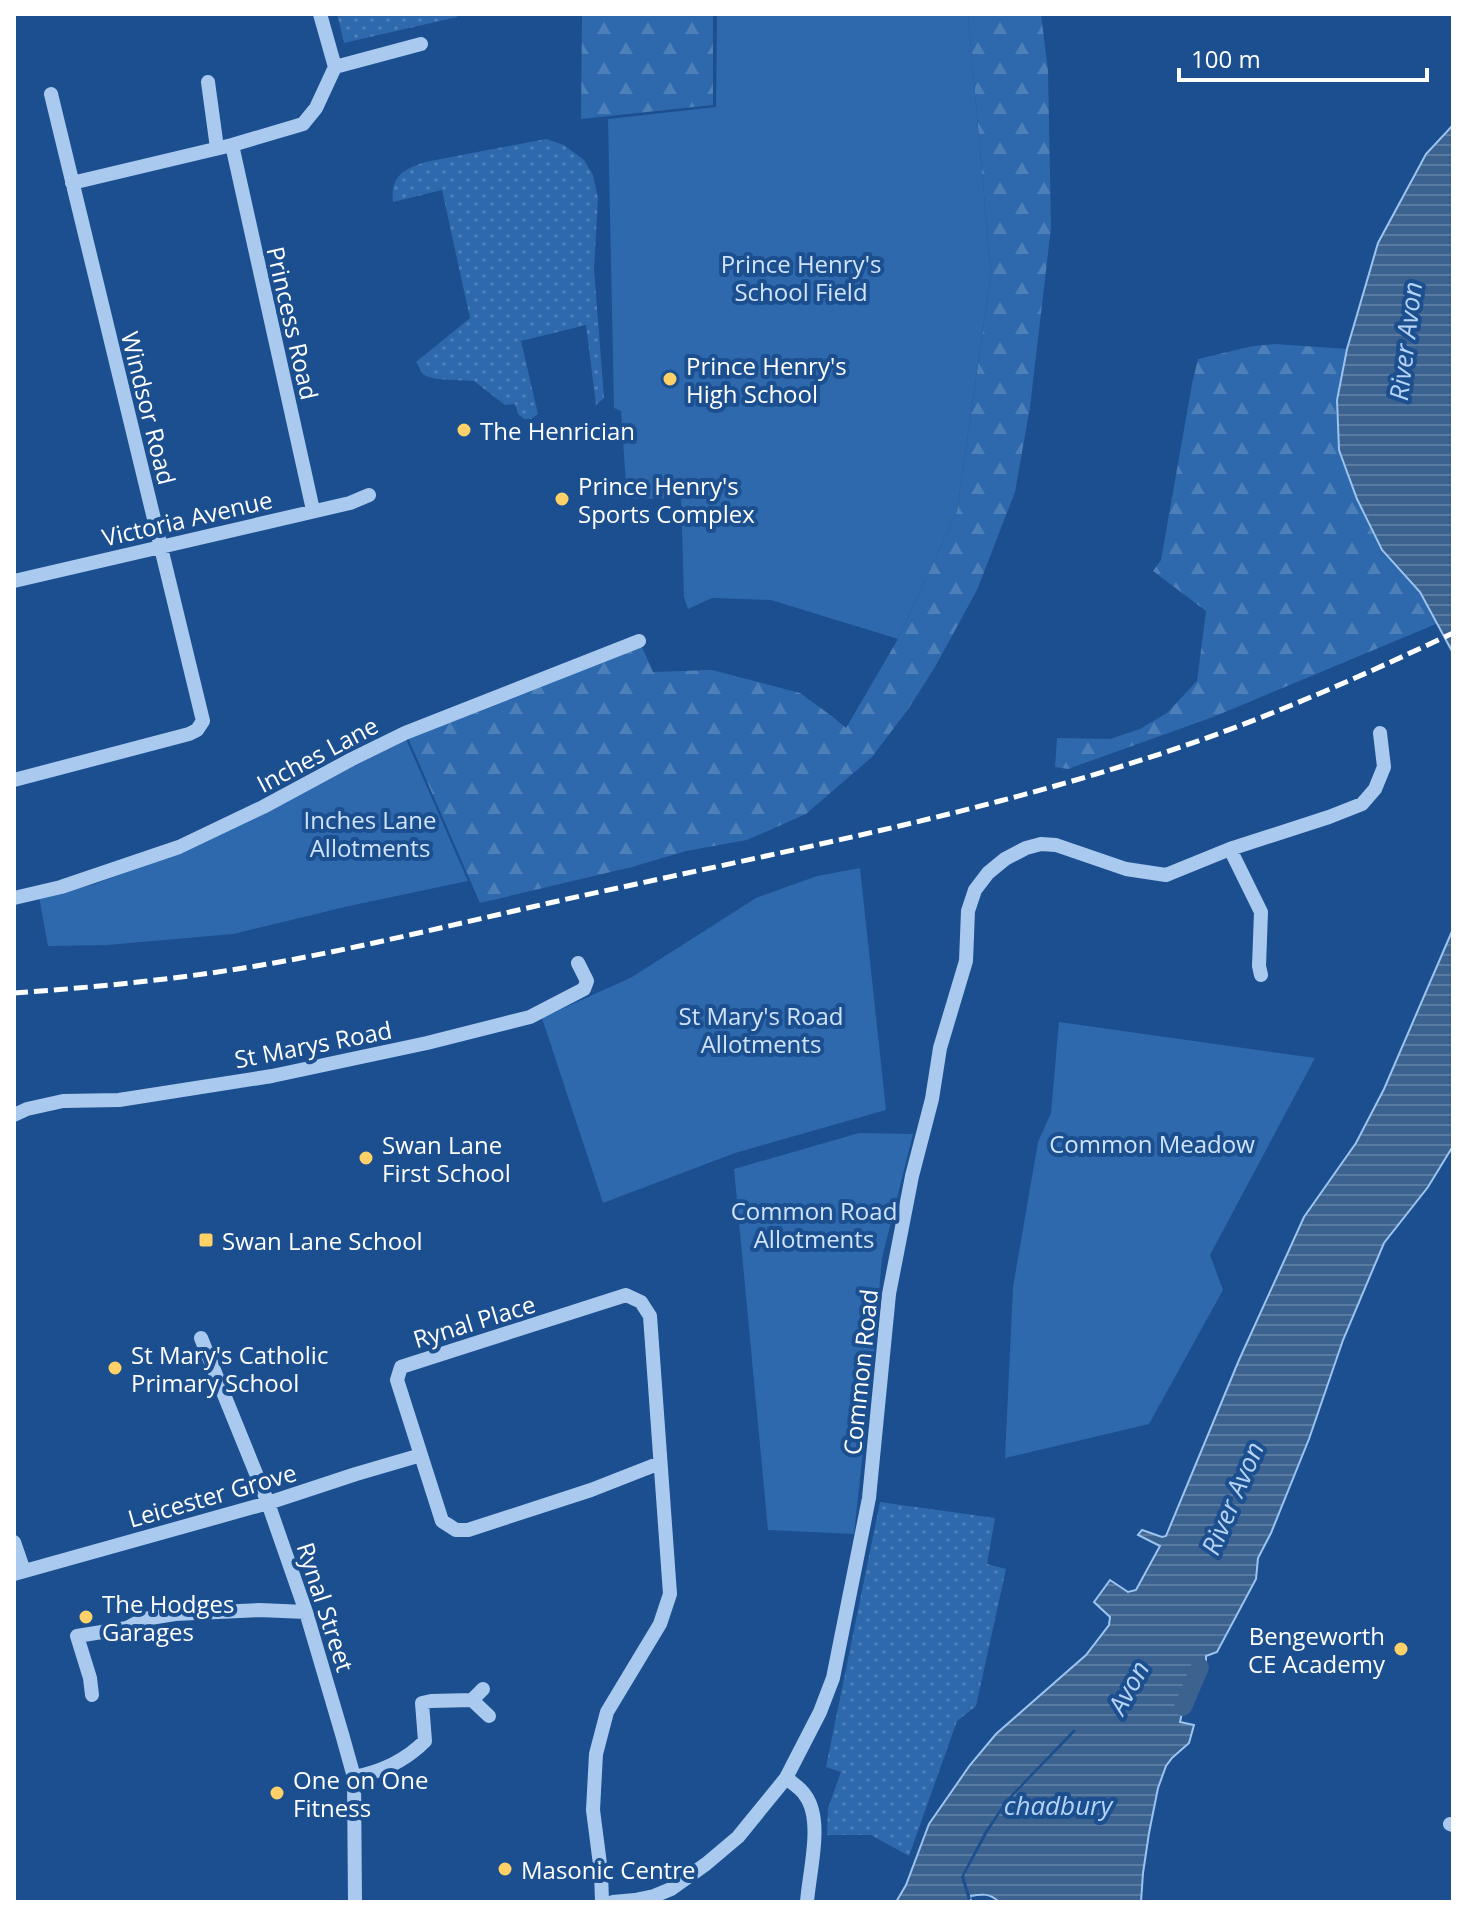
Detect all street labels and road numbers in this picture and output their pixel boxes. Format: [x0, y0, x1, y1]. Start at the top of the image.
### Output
street label: Princess Road [259, 243, 327, 403]
street label: Windsor Road [114, 328, 184, 488]
street label: Victoria Avenue [99, 482, 275, 554]
street label: Inches Lane [251, 708, 383, 800]
street label: St Marys Road [231, 1013, 395, 1075]
street label: Rynal Place [409, 1287, 539, 1355]
street label: Common Road [835, 1287, 885, 1457]
street label: Leicester Grove [124, 1455, 300, 1535]
street label: Rynal Street [290, 1538, 362, 1676]

